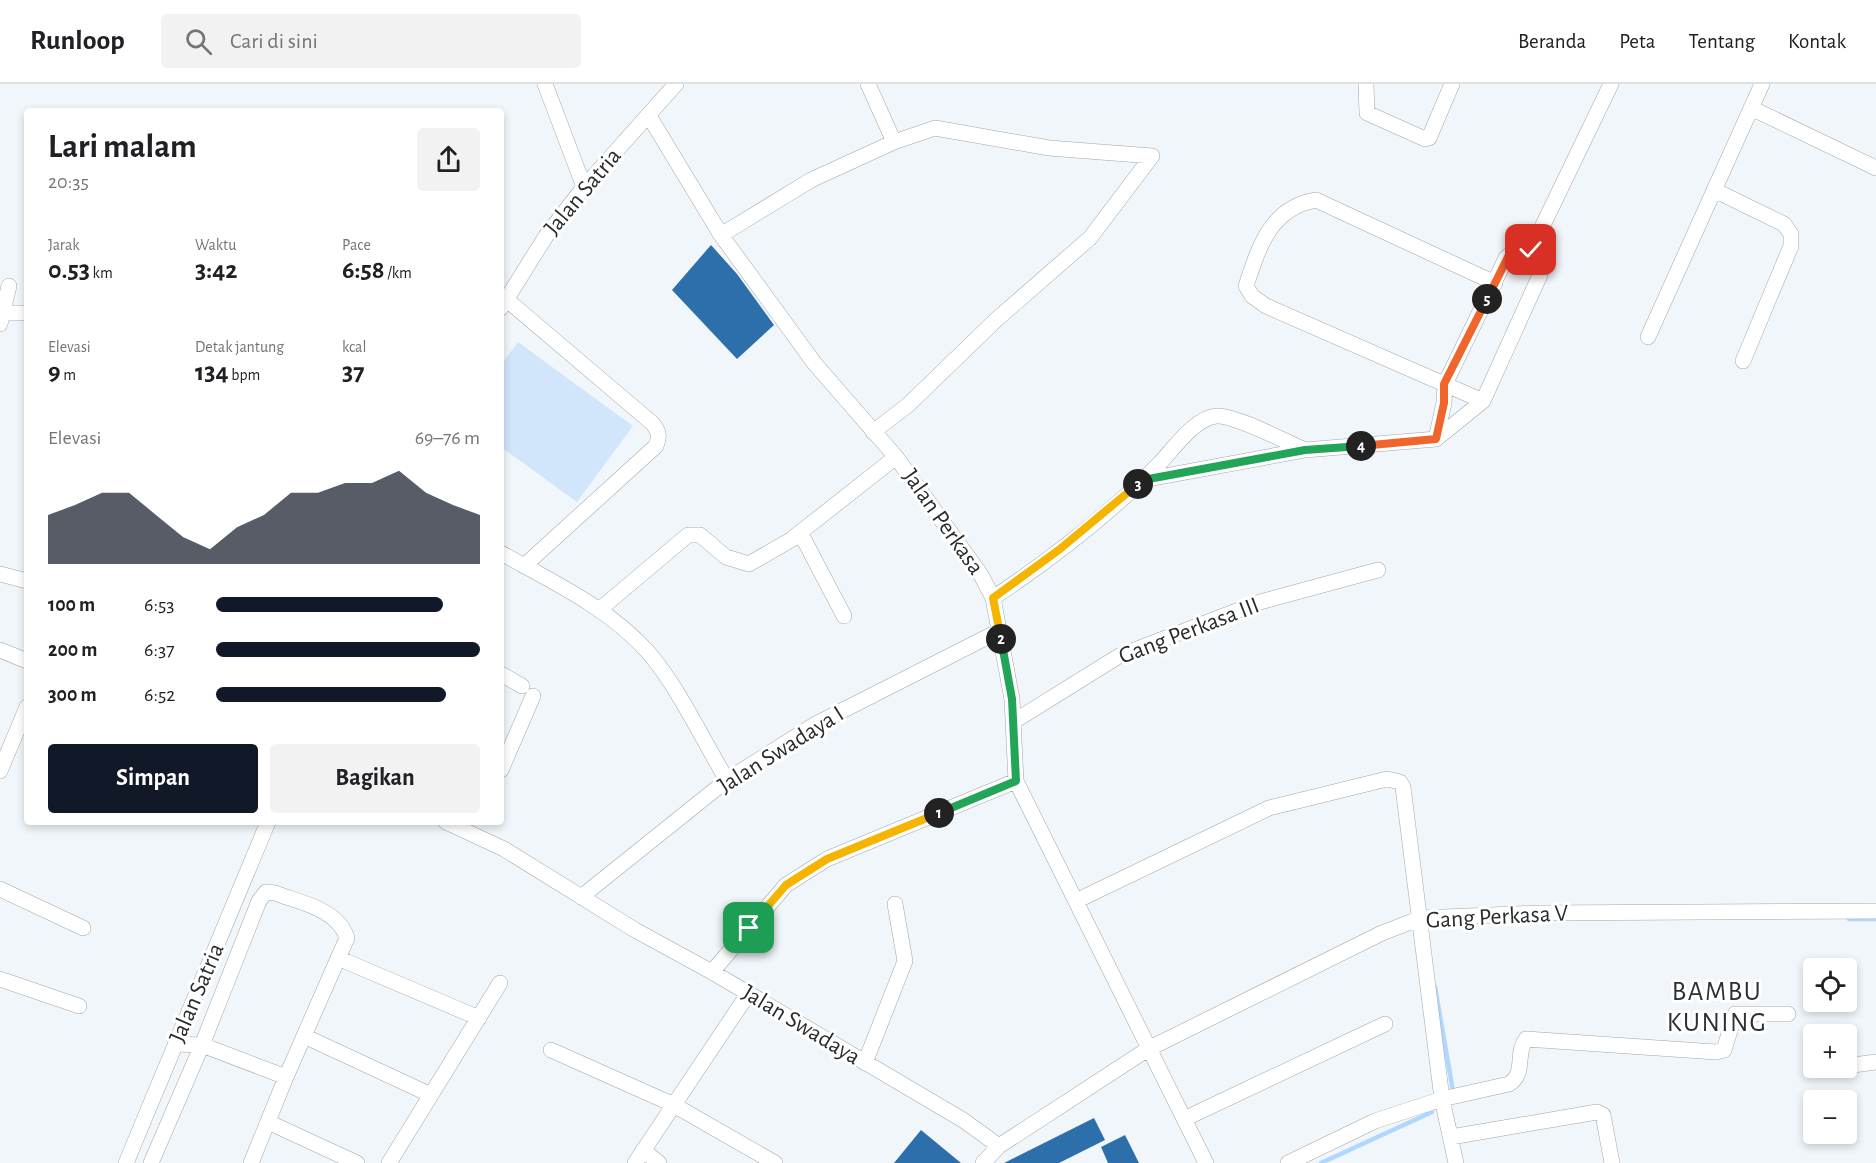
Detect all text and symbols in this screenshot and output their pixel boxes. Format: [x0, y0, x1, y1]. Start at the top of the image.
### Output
search box [161, 14, 581, 68]
icon: search [182, 25, 215, 58]
text: Runloop [30, 27, 125, 55]
text: Cari di sini [230, 30, 318, 52]
text: Beranda [1518, 31, 1586, 52]
text: Peta [1619, 31, 1655, 52]
text: Tentang [1688, 31, 1755, 52]
text: Kontak [1788, 31, 1846, 52]
button: share [417, 128, 480, 191]
text: Lari malam [48, 131, 197, 164]
street label: Jalan Satria [540, 144, 626, 240]
text: 20:35 [48, 172, 89, 192]
pin [1505, 224, 1556, 275]
icon: check [1514, 233, 1547, 266]
text: Jarak [48, 237, 80, 253]
text: Waktu [195, 237, 236, 253]
text: Pace [342, 237, 371, 253]
text: 0.53 [48, 257, 90, 283]
text: 3:42 [195, 257, 237, 283]
text: 6:58 [342, 257, 385, 283]
text: km [90, 265, 113, 281]
text: /km [385, 265, 412, 281]
pin: 5 [1472, 284, 1502, 314]
text: 5 [1484, 291, 1490, 307]
text: Elevasi [48, 339, 91, 355]
text: Detak jantung [195, 339, 284, 355]
text: kcal [342, 339, 366, 355]
text: 9 [48, 359, 61, 385]
text: 134 [195, 359, 229, 385]
text: 37 [342, 359, 364, 385]
text: m [61, 367, 76, 383]
text: bpm [229, 367, 260, 383]
text: Elevasi [48, 428, 101, 448]
text: 69–76 m [415, 428, 480, 448]
pin: 4 [1346, 431, 1376, 461]
text: 4 [1357, 438, 1365, 454]
street label: Jalan Perkasa [898, 465, 988, 579]
pin: 3 [1123, 469, 1153, 499]
text: 3 [1135, 476, 1141, 492]
street label: Gang Perkasa III [1116, 593, 1262, 669]
text: 100 m [48, 595, 95, 615]
text: 6:53 [144, 595, 175, 615]
pin: 2 [986, 624, 1016, 654]
text: 2 [997, 631, 1005, 647]
text: 200 m [48, 640, 97, 660]
text: 6:37 [144, 640, 175, 660]
text: 300 m [48, 685, 97, 705]
text: 6:52 [144, 685, 175, 705]
street label: Jalan Swadaya I [714, 702, 848, 798]
button: Simpan [48, 744, 258, 813]
button: Bagikan [270, 744, 480, 813]
pin: 1 [924, 798, 954, 828]
text: 1 [936, 805, 942, 821]
street label: Gang Perkasa V [1425, 901, 1569, 933]
pin [723, 902, 774, 953]
icon: arrive [732, 911, 765, 944]
street label: Jalan Satria [165, 940, 229, 1046]
map controls [1803, 958, 1857, 1144]
button: locate [1803, 958, 1857, 1012]
district label: BAMBU KUNING [1667, 978, 1767, 1036]
street label: Jalan Swadaya [738, 980, 864, 1070]
button: + [1803, 1024, 1857, 1078]
button: − [1803, 1090, 1857, 1144]

